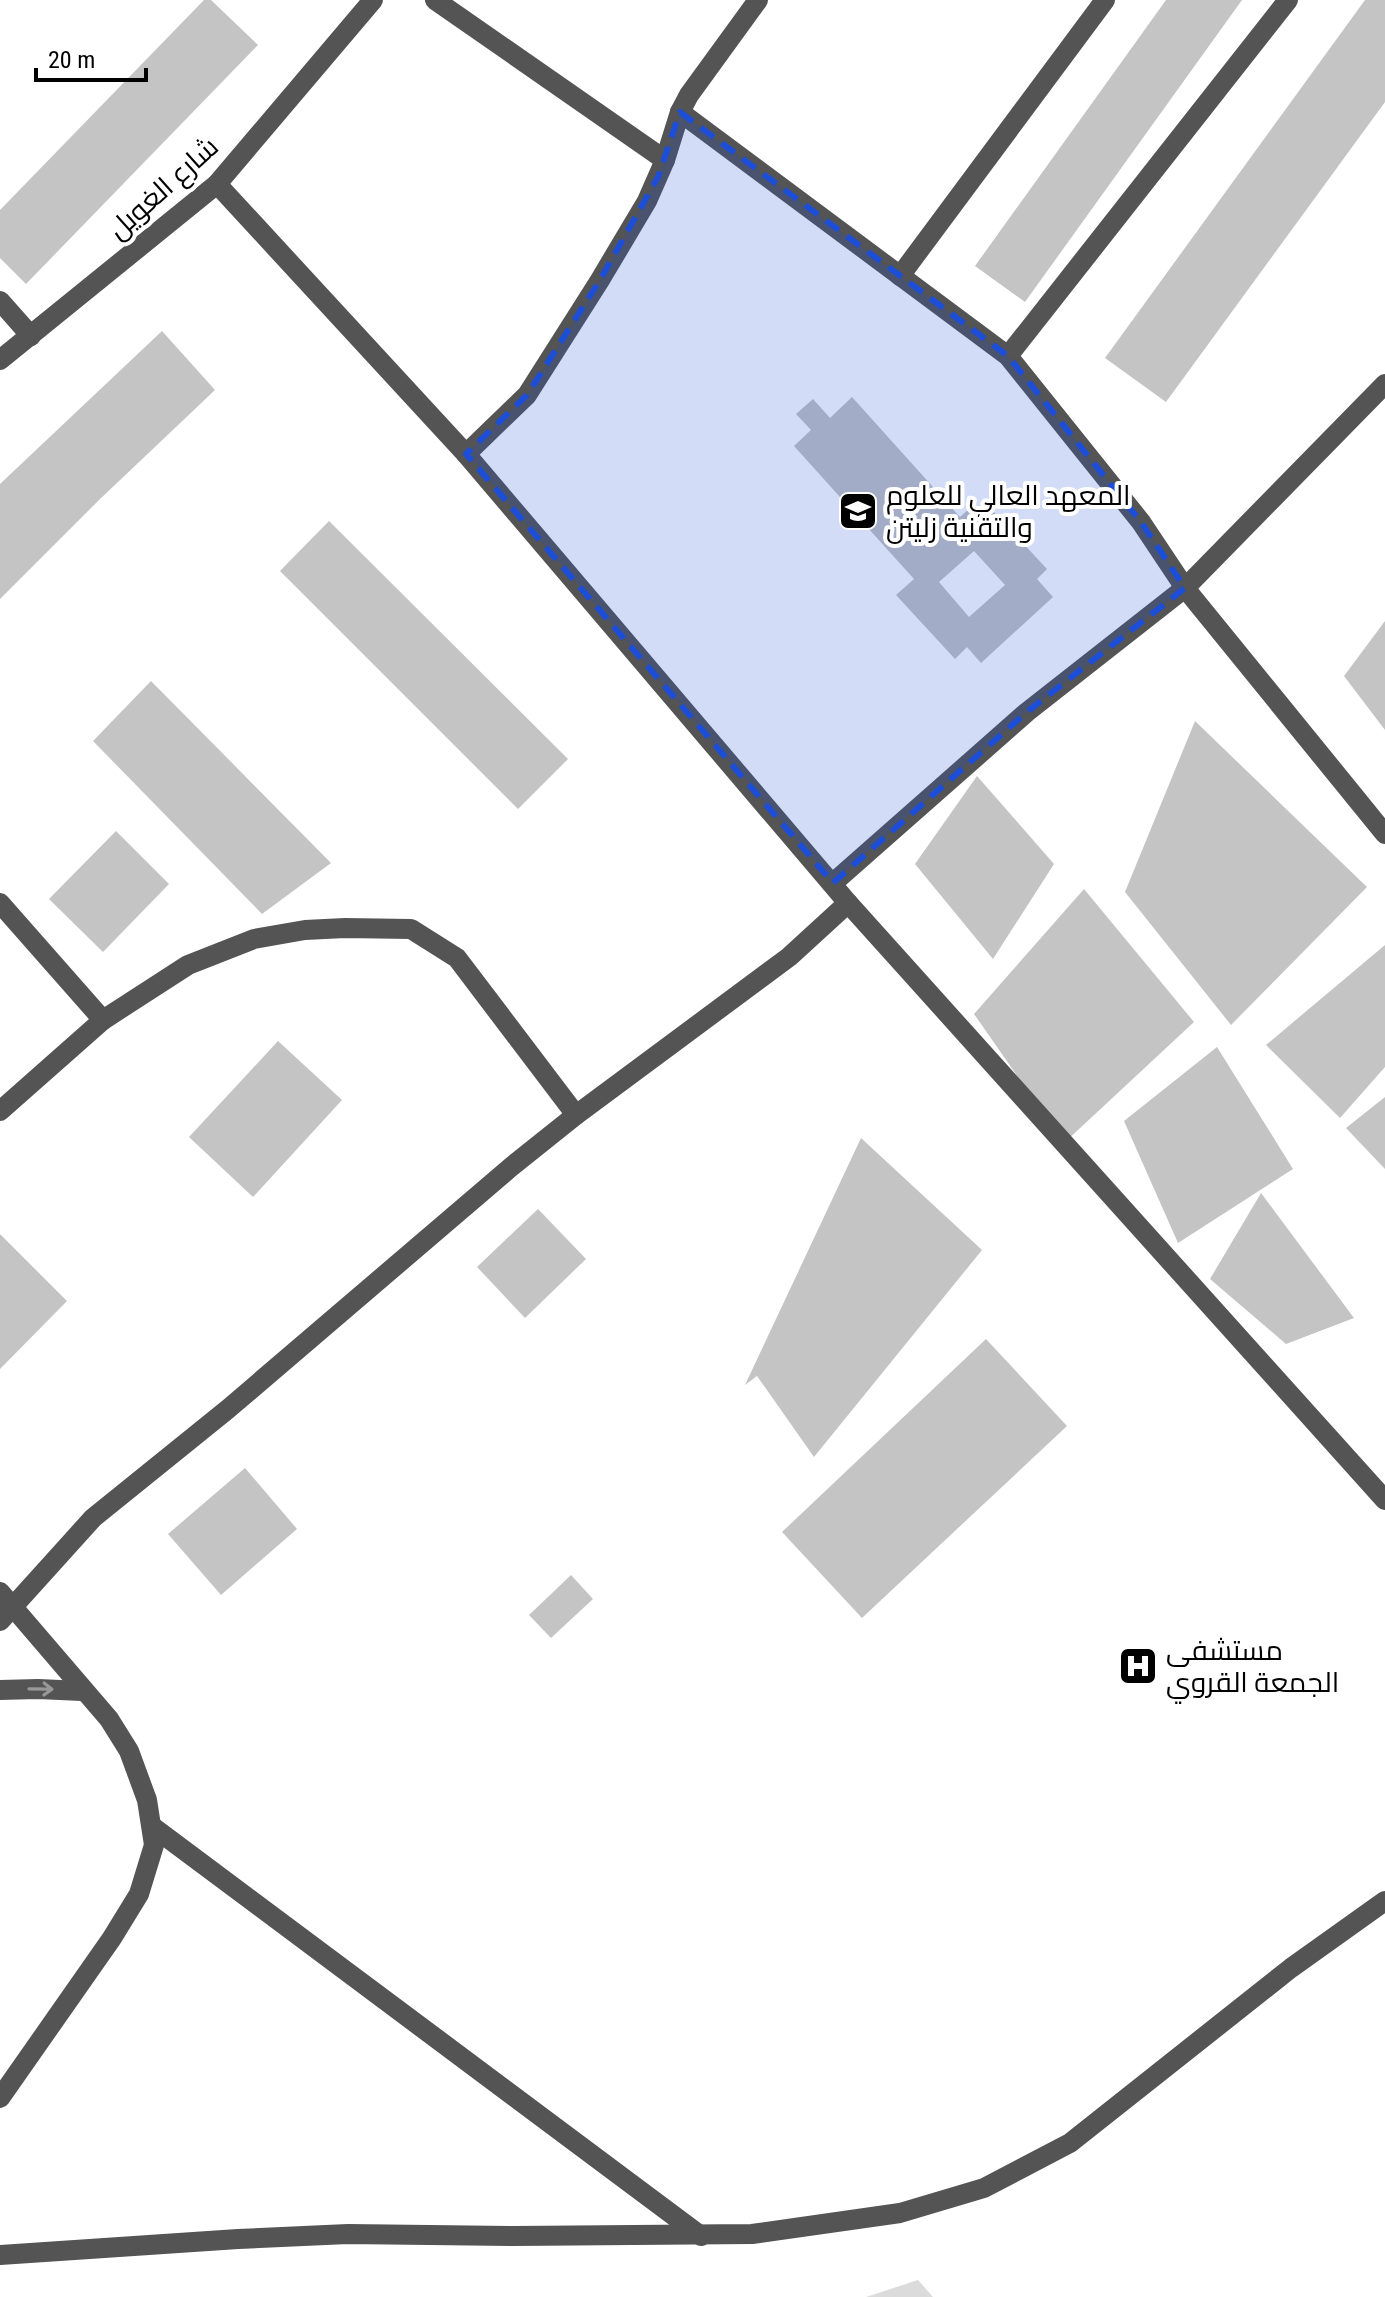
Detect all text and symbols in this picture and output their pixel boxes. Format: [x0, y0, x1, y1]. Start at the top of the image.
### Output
scale bar [36, 32, 146, 82]
text: 20 m [48, 46, 95, 74]
street label: شارع الغويل [101, 130, 226, 248]
place label: المعهد العالي للعلوم والتقنية زليتن [886, 479, 1131, 544]
school or university icon: المعهد العالي للعلوم والتقنية زليتن [837, 490, 879, 532]
place label: مستشفى الجمعة القروي [1166, 1634, 1339, 1704]
hospital icon: مستشفى الجمعة القروي [1117, 1645, 1159, 1687]
one-way arrow [27, 1682, 54, 1697]

